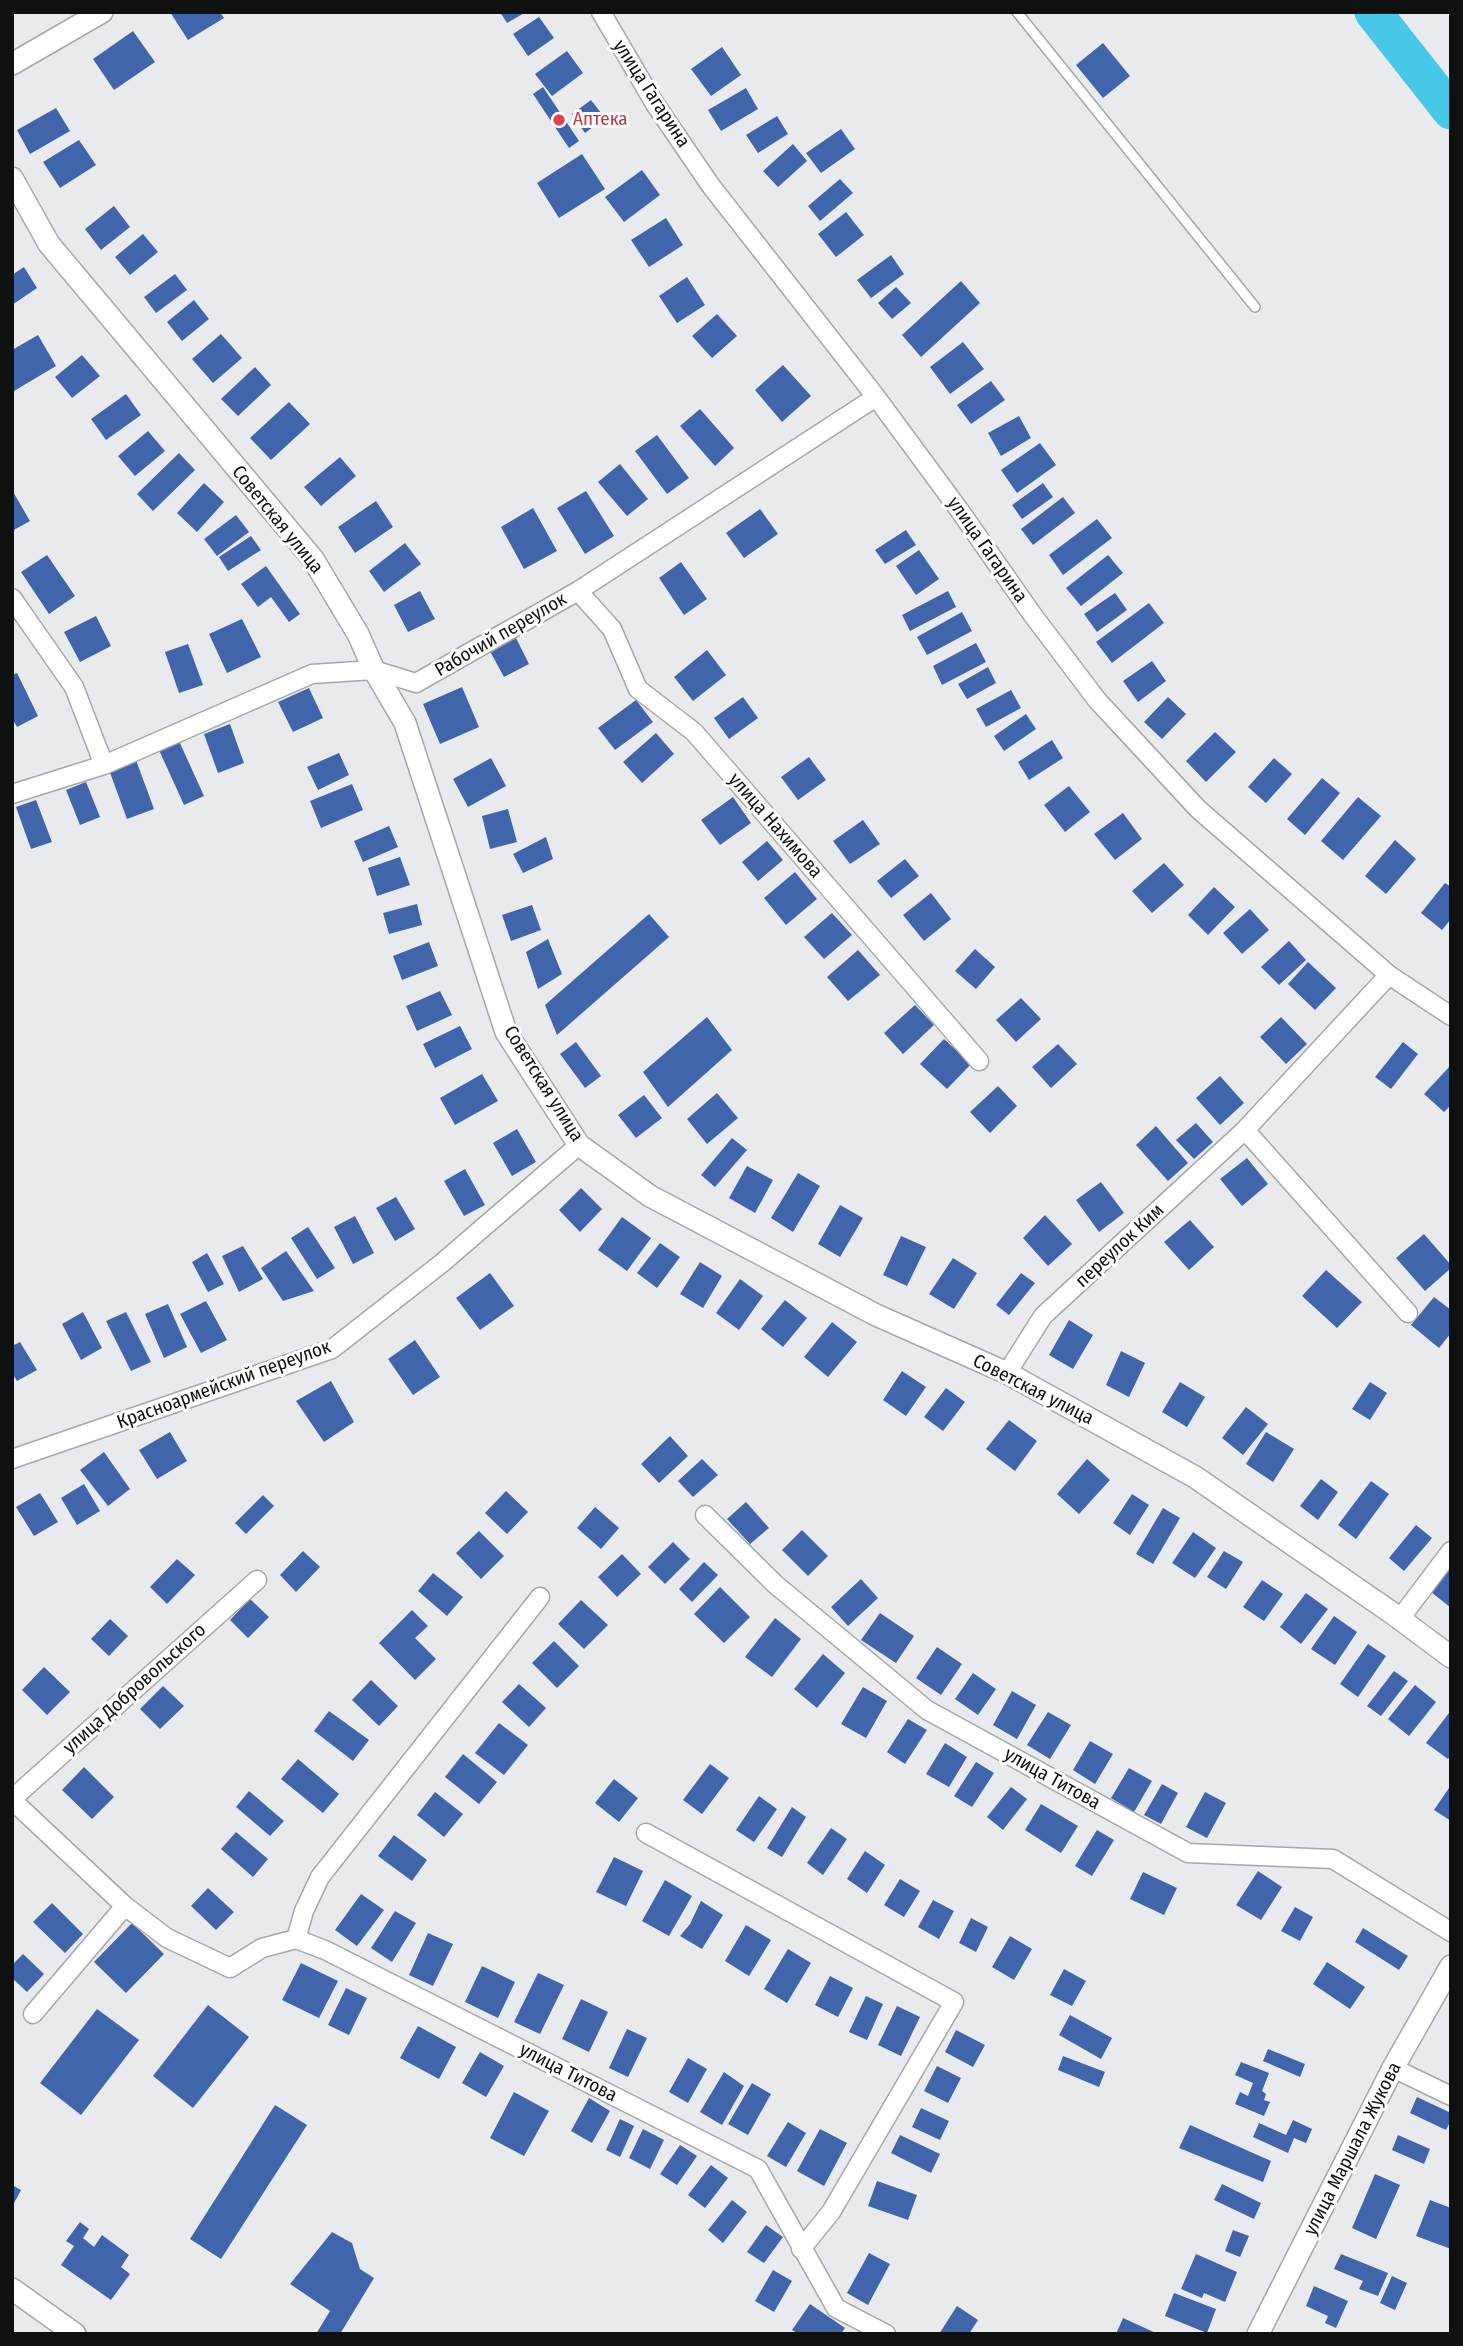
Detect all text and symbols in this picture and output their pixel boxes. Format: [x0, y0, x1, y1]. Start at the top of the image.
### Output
street label: улица Гагарина [608, 36, 694, 152]
place label: Аптека [573, 109, 628, 131]
marker: Аптека [551, 112, 567, 128]
street label: Советская улица [226, 461, 328, 579]
street label: улица Гагарина [942, 493, 1032, 607]
street label: Рабочий переулок [431, 588, 571, 682]
street label: улица Нахимова [723, 769, 827, 883]
street label: Советская улица [498, 1022, 588, 1146]
street label: переулок Ким [1071, 1199, 1169, 1293]
street label: Красноармейский переулок [114, 1336, 334, 1434]
street label: Советская улица [969, 1350, 1097, 1430]
street label: улица Добровольского [59, 1619, 211, 1759]
street label: улица Титова [1000, 1743, 1104, 1815]
street label: улица Титова [515, 2039, 621, 2107]
street label: улица Маршала Жукова [1299, 2059, 1407, 2239]

